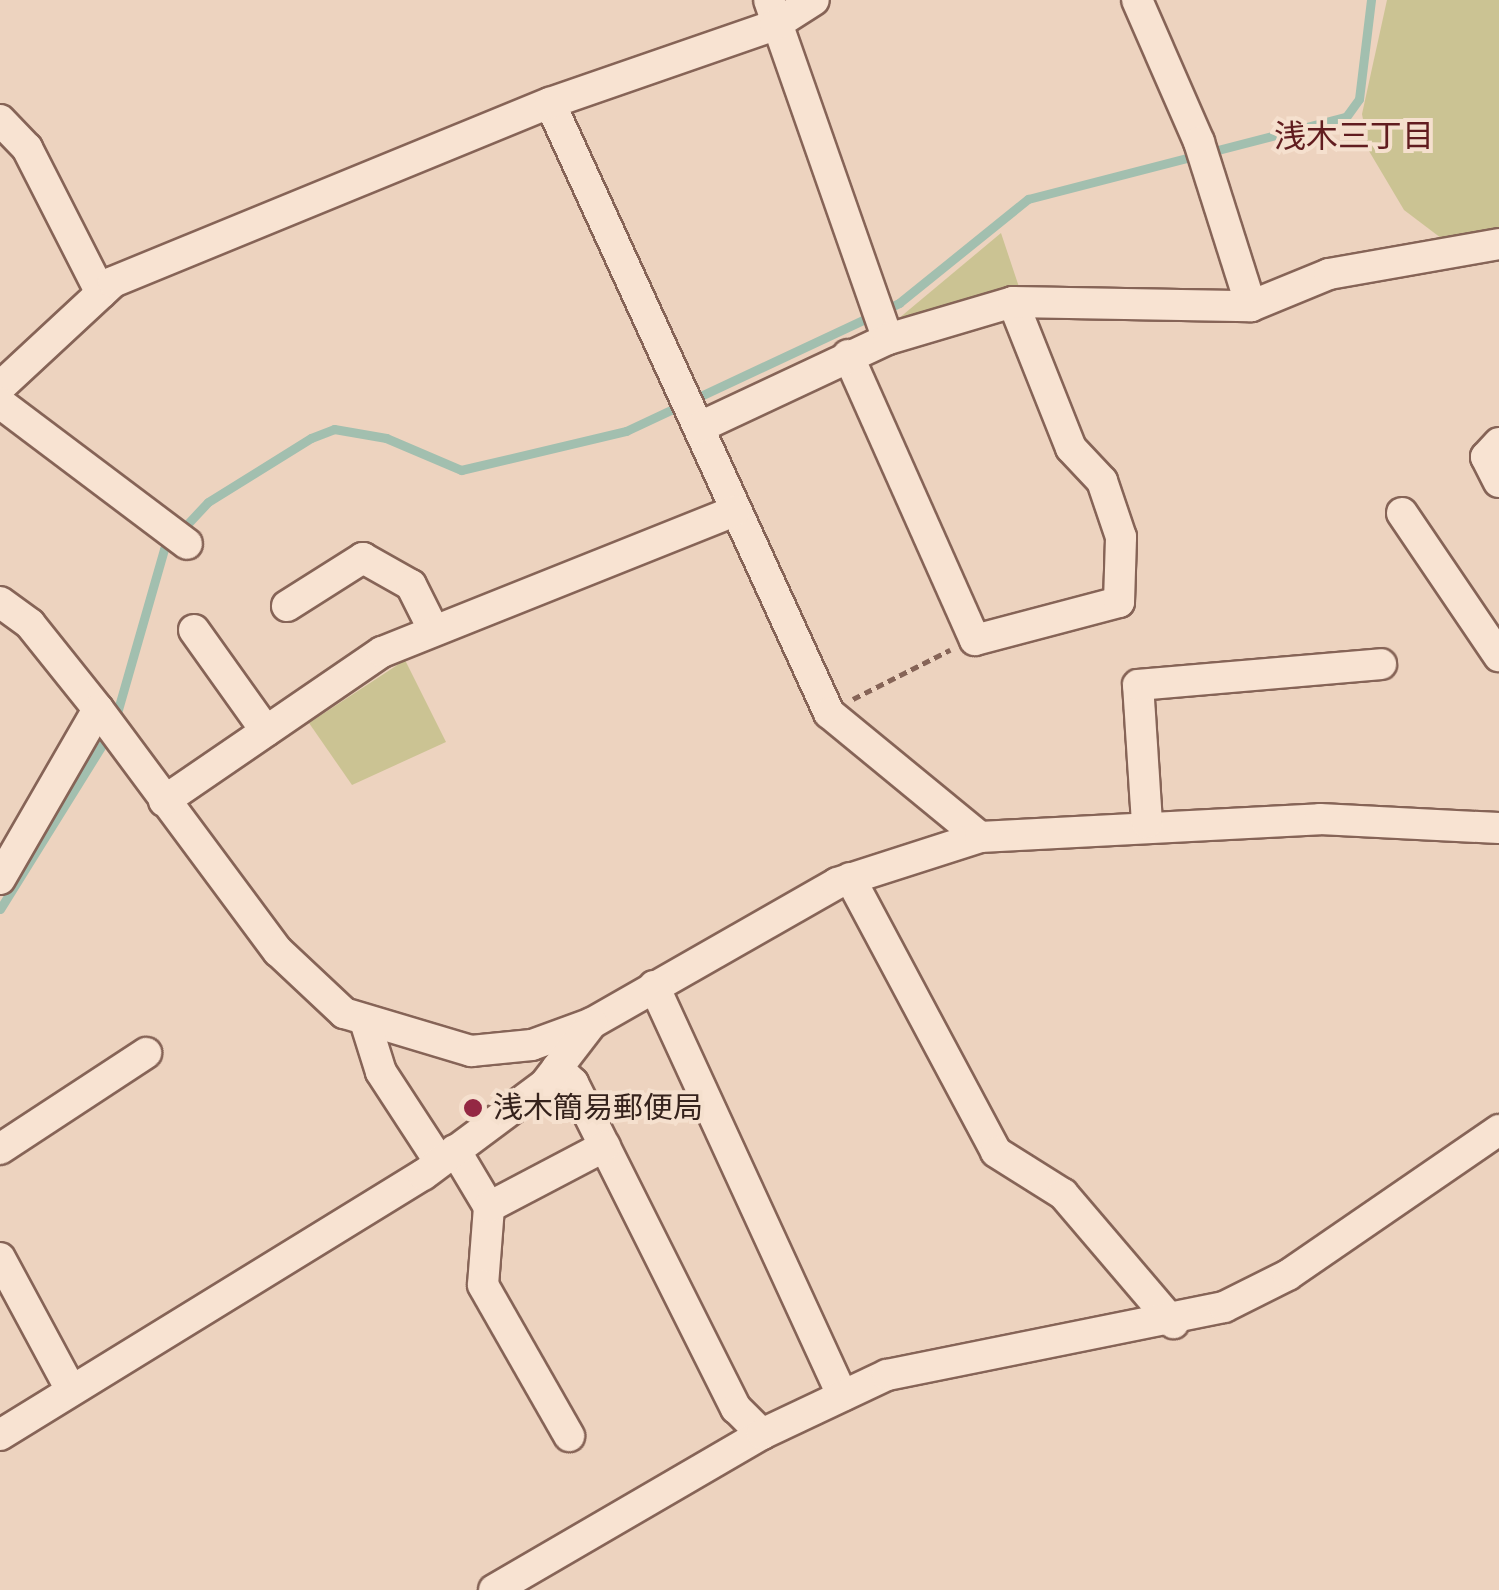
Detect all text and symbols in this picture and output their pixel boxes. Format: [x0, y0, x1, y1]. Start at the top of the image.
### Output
district label: 浅木三丁目 [1274, 117, 1434, 155]
place label: 浅木簡易郵便局 [493, 1090, 703, 1126]
marker: 浅木簡易郵便局 [462, 1097, 484, 1119]

